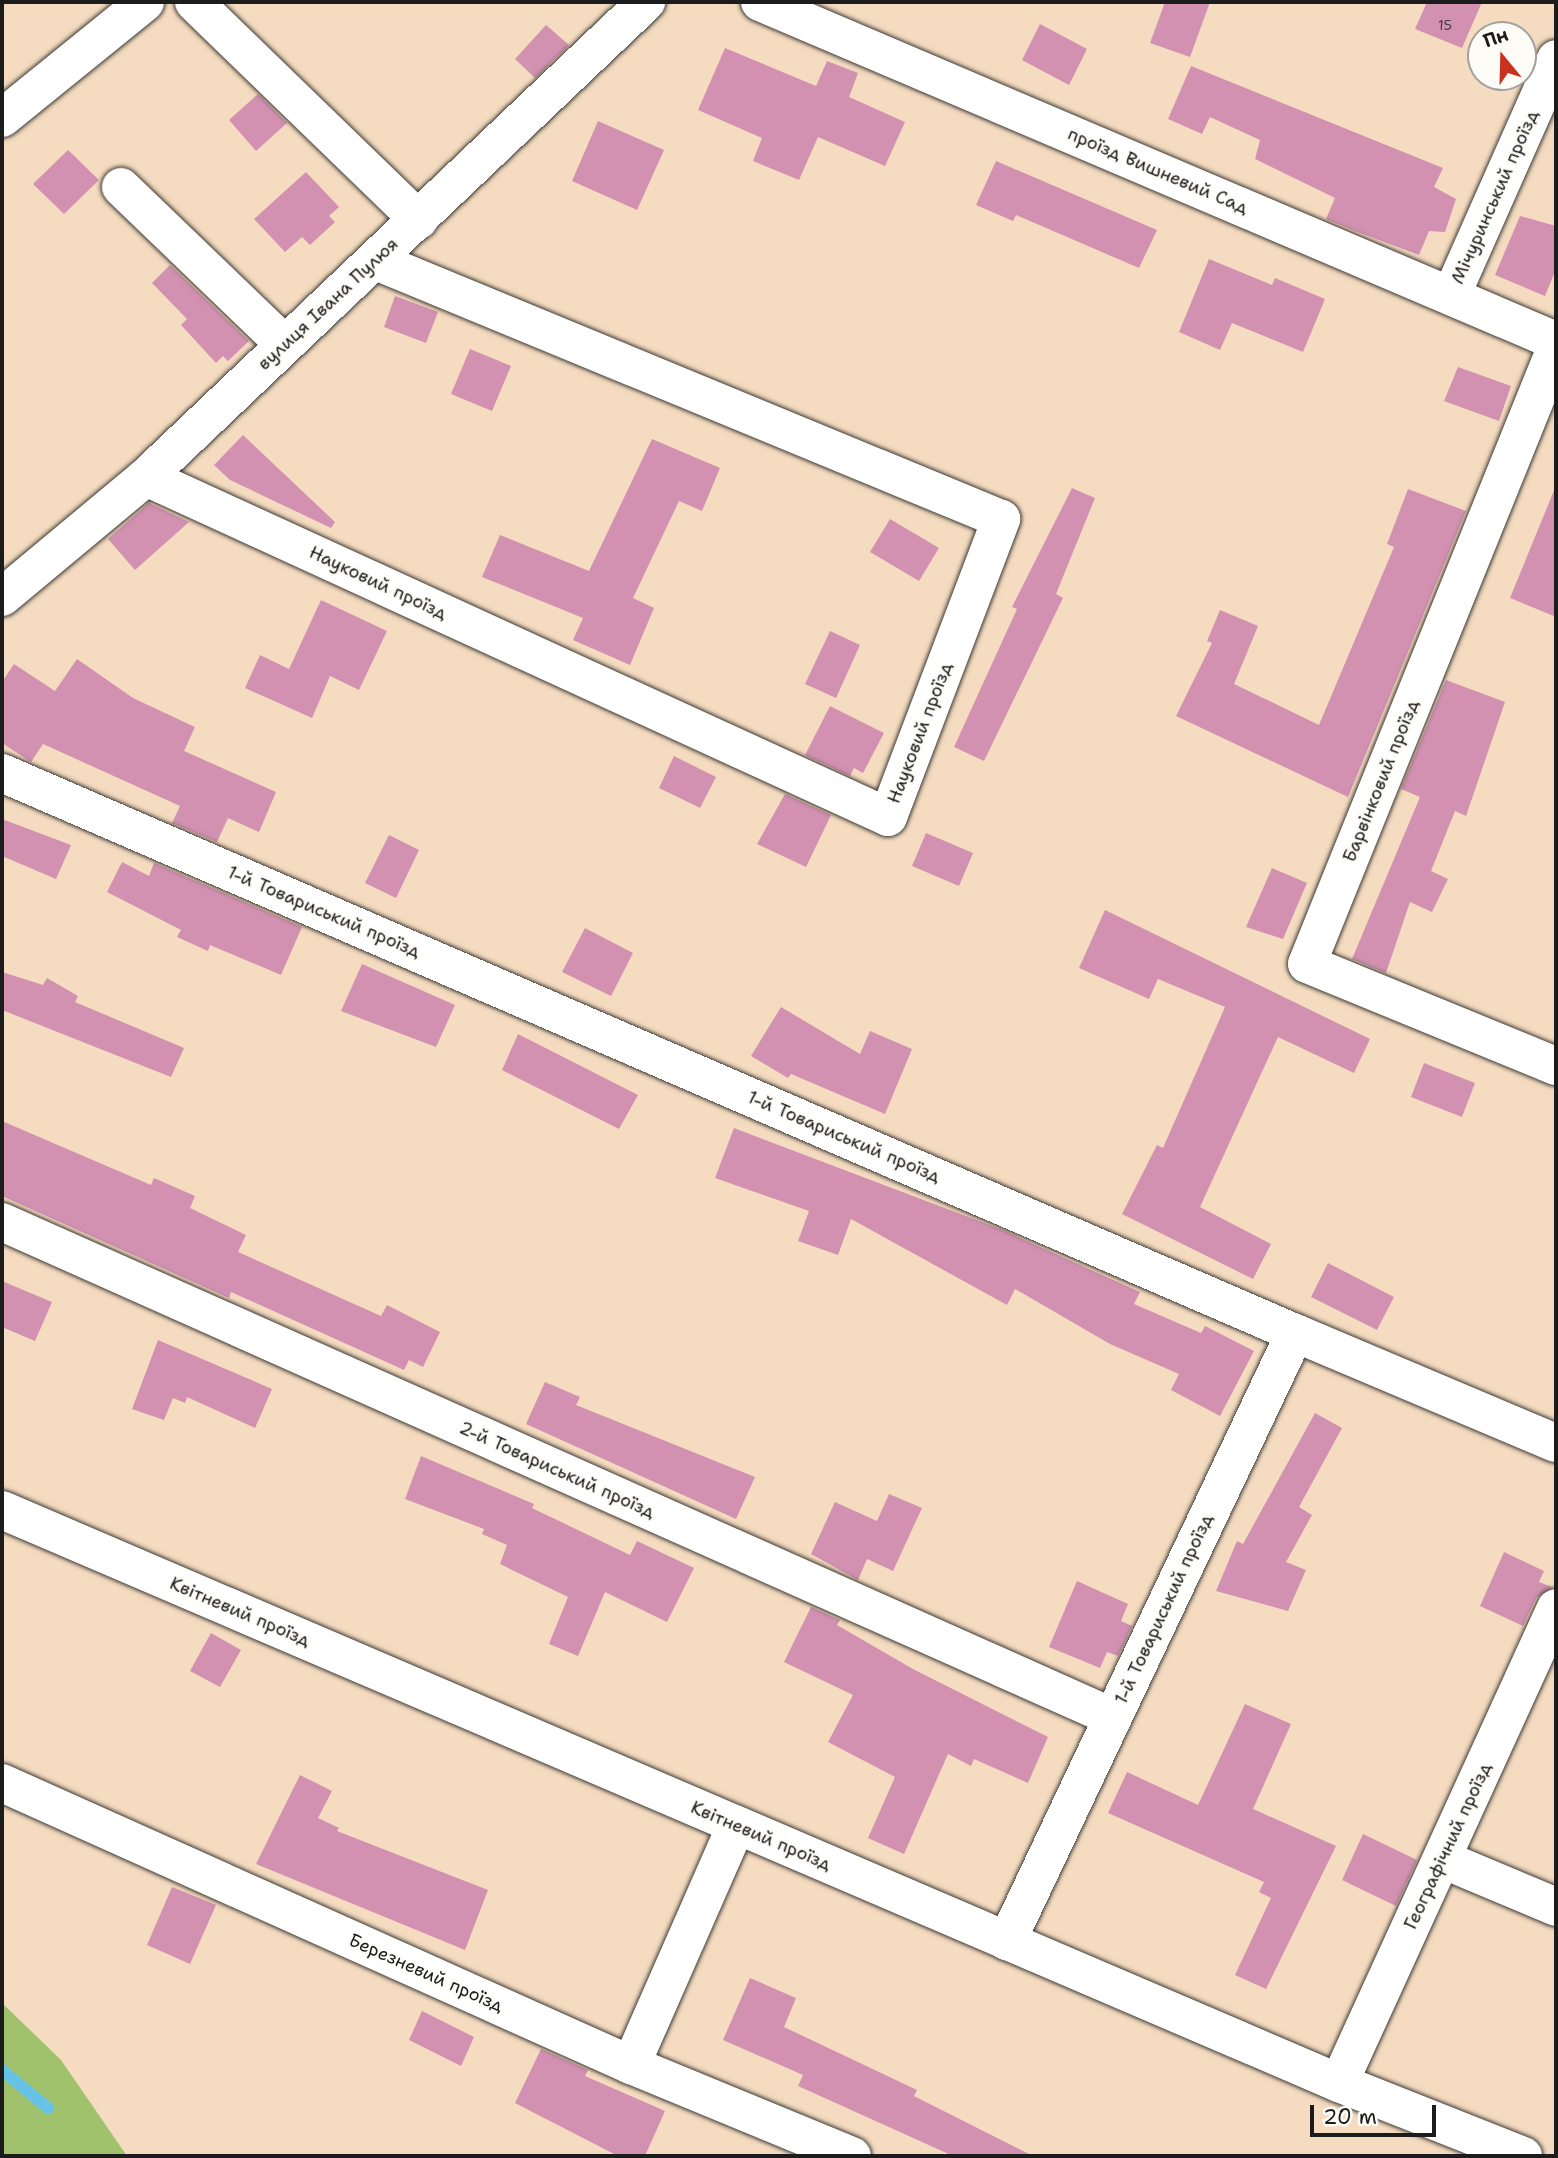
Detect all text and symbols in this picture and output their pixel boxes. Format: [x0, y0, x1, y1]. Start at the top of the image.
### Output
house number: 15 [1438, 17, 1452, 33]
north arrow [1467, 21, 1537, 91]
text: Пн [1480, 22, 1512, 53]
street label: Мічуринський проїзд [1447, 107, 1543, 287]
street label: проїзд Вишневий Сад [1065, 123, 1251, 219]
street label: вулиця Івана Пулюя [253, 233, 403, 375]
street label: Науковий проїзд [306, 542, 450, 624]
street label: Науковий проїзд [883, 659, 957, 807]
street label: Барвінковий проїзд [1339, 697, 1423, 865]
street label: 1-й Товариський проїзд [224, 862, 424, 962]
street label: 1-й Товариський проїзд [744, 1087, 944, 1187]
street label: 2-й Товариський проїзд [456, 1417, 658, 1523]
street label: 1-й Товариський проїзд [1110, 1510, 1218, 1708]
street label: Квітневий проїзд [167, 1573, 313, 1651]
street label: Географічний проїзд [1400, 1759, 1496, 1933]
street label: Квітневий проїзд [688, 1797, 834, 1875]
street label: Березневий проїзд [345, 1929, 507, 2017]
scale bar [1313, 2092, 1439, 2136]
text: 20 m [1323, 2103, 1377, 2131]

